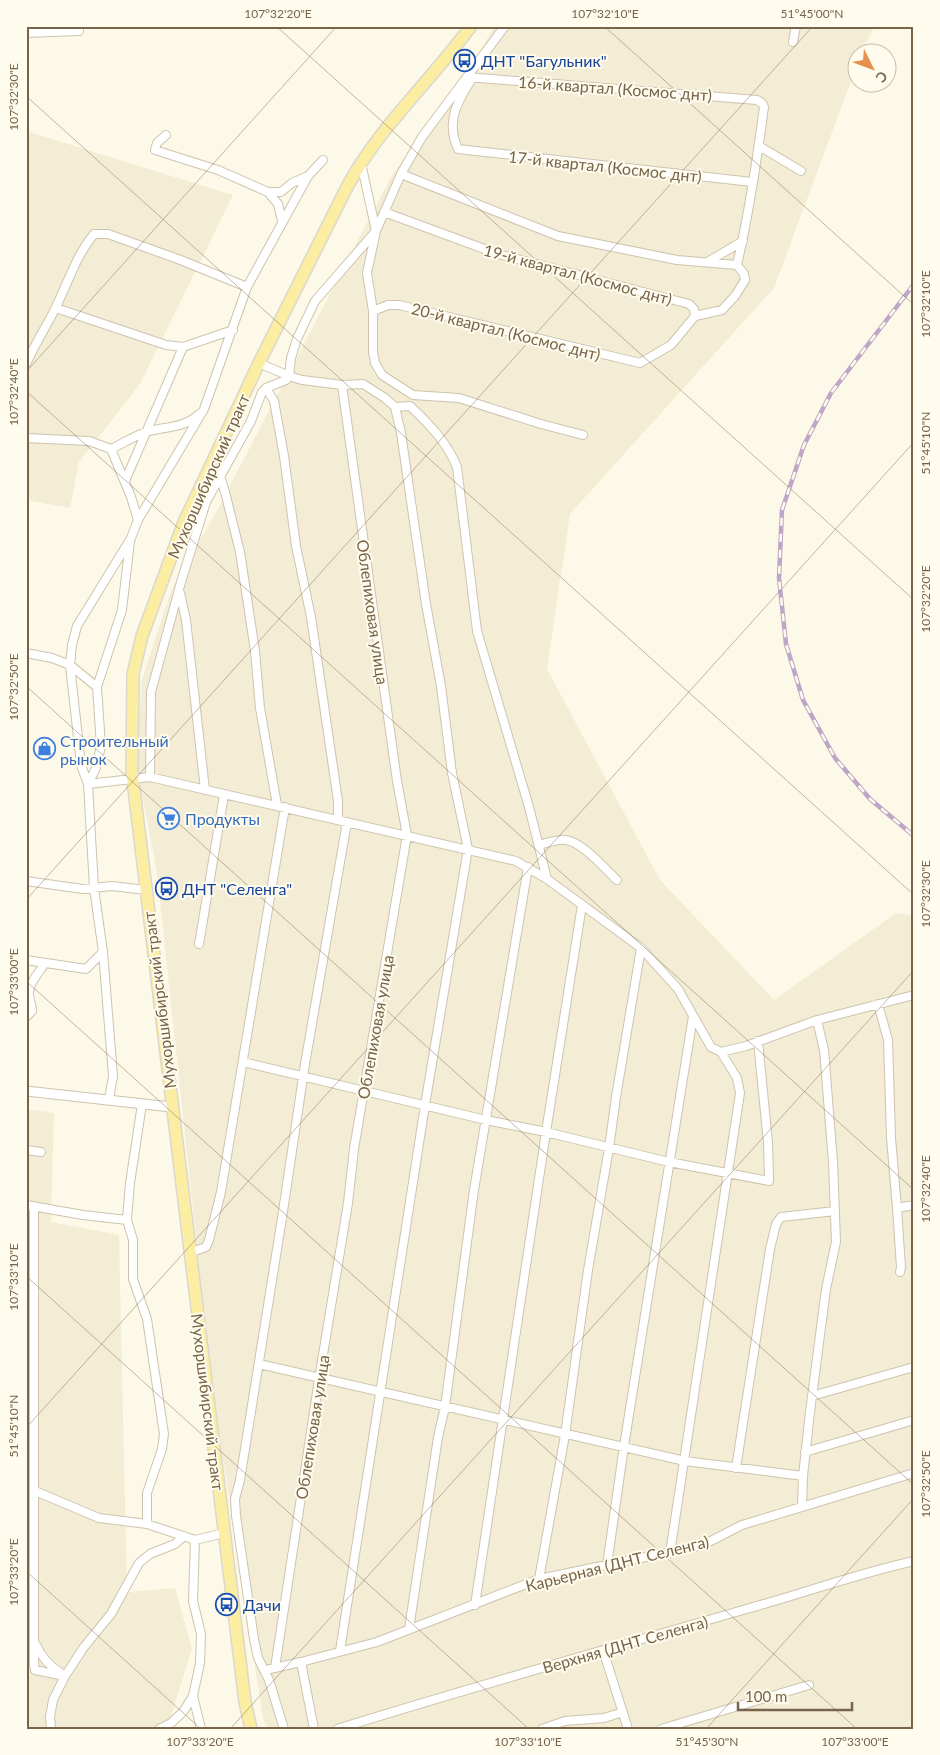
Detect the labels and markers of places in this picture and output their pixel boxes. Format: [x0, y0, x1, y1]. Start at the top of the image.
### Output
bus stop icon: ДНТ "Багульник" [453, 48, 477, 72]
place label: ДНТ "Багульник" [481, 51, 607, 70]
place label: Строительный рынок [60, 731, 169, 768]
shop icon: Строительный рынок [32, 737, 56, 761]
supermarket icon: Продукты [157, 806, 181, 830]
place label: Продукты [185, 809, 260, 828]
bus stop icon: ДНТ "Селенга" [154, 876, 178, 900]
place label: ДНТ "Селенга" [182, 879, 292, 898]
bus stop icon: Дачи [215, 1592, 239, 1616]
place label: Дачи [243, 1595, 281, 1614]

